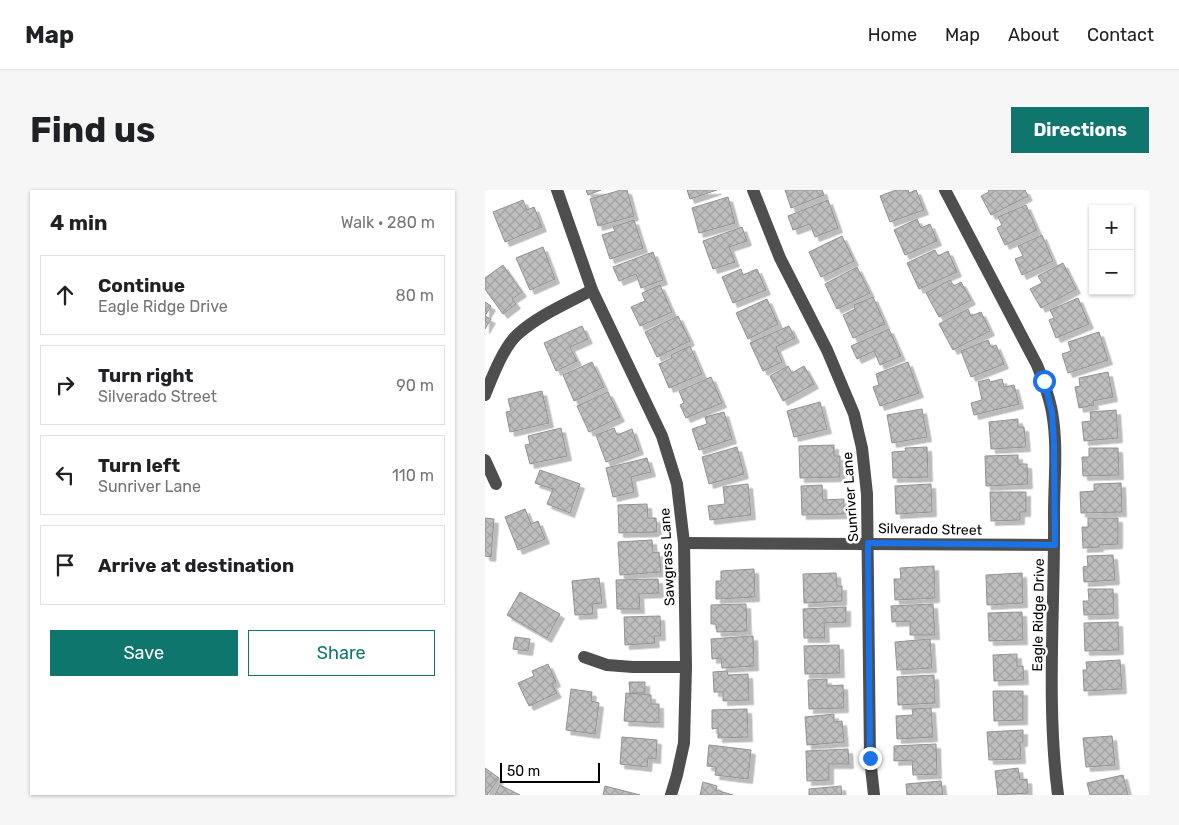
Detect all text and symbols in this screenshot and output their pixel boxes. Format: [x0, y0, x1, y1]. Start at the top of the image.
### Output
text: Map [25, 21, 74, 49]
text: Home [868, 24, 917, 46]
text: Map [945, 24, 980, 46]
text: About [1008, 24, 1059, 46]
text: Contact [1087, 24, 1154, 46]
button: Directions [1011, 107, 1149, 153]
text: Find us [30, 109, 155, 151]
map controls [1089, 205, 1134, 295]
button: + [1089, 205, 1134, 250]
text: 4 min [50, 210, 108, 235]
text: Walk · 280 m [341, 213, 435, 232]
button: − [1089, 250, 1134, 295]
text: Continue [98, 274, 185, 297]
icon: ahead [51, 281, 79, 309]
text: 80 m [396, 286, 434, 305]
text: Eagle Ridge Drive [98, 297, 228, 316]
text: Turn right [98, 364, 193, 387]
route start [1033, 370, 1056, 393]
icon: right [51, 371, 79, 399]
text: 90 m [396, 376, 434, 395]
text: Silverado Street [98, 387, 217, 406]
street label: Sunriver Lane [839, 451, 862, 542]
text: Turn left [98, 454, 180, 477]
icon: left [51, 461, 79, 489]
text: 110 m [392, 466, 434, 485]
text: Sunriver Lane [98, 477, 201, 496]
street label: Sawgrass Lane [656, 507, 679, 607]
street label: Silverado Street [878, 520, 983, 539]
icon: arrive [51, 551, 79, 579]
text: Arrive at destination [98, 554, 294, 577]
street label: Eagle Ridge Drive [1029, 558, 1048, 672]
button: Save [50, 630, 238, 676]
button: Share [248, 630, 435, 676]
route end [859, 747, 882, 770]
scale bar [500, 760, 600, 783]
text: 50 m [507, 763, 540, 780]

